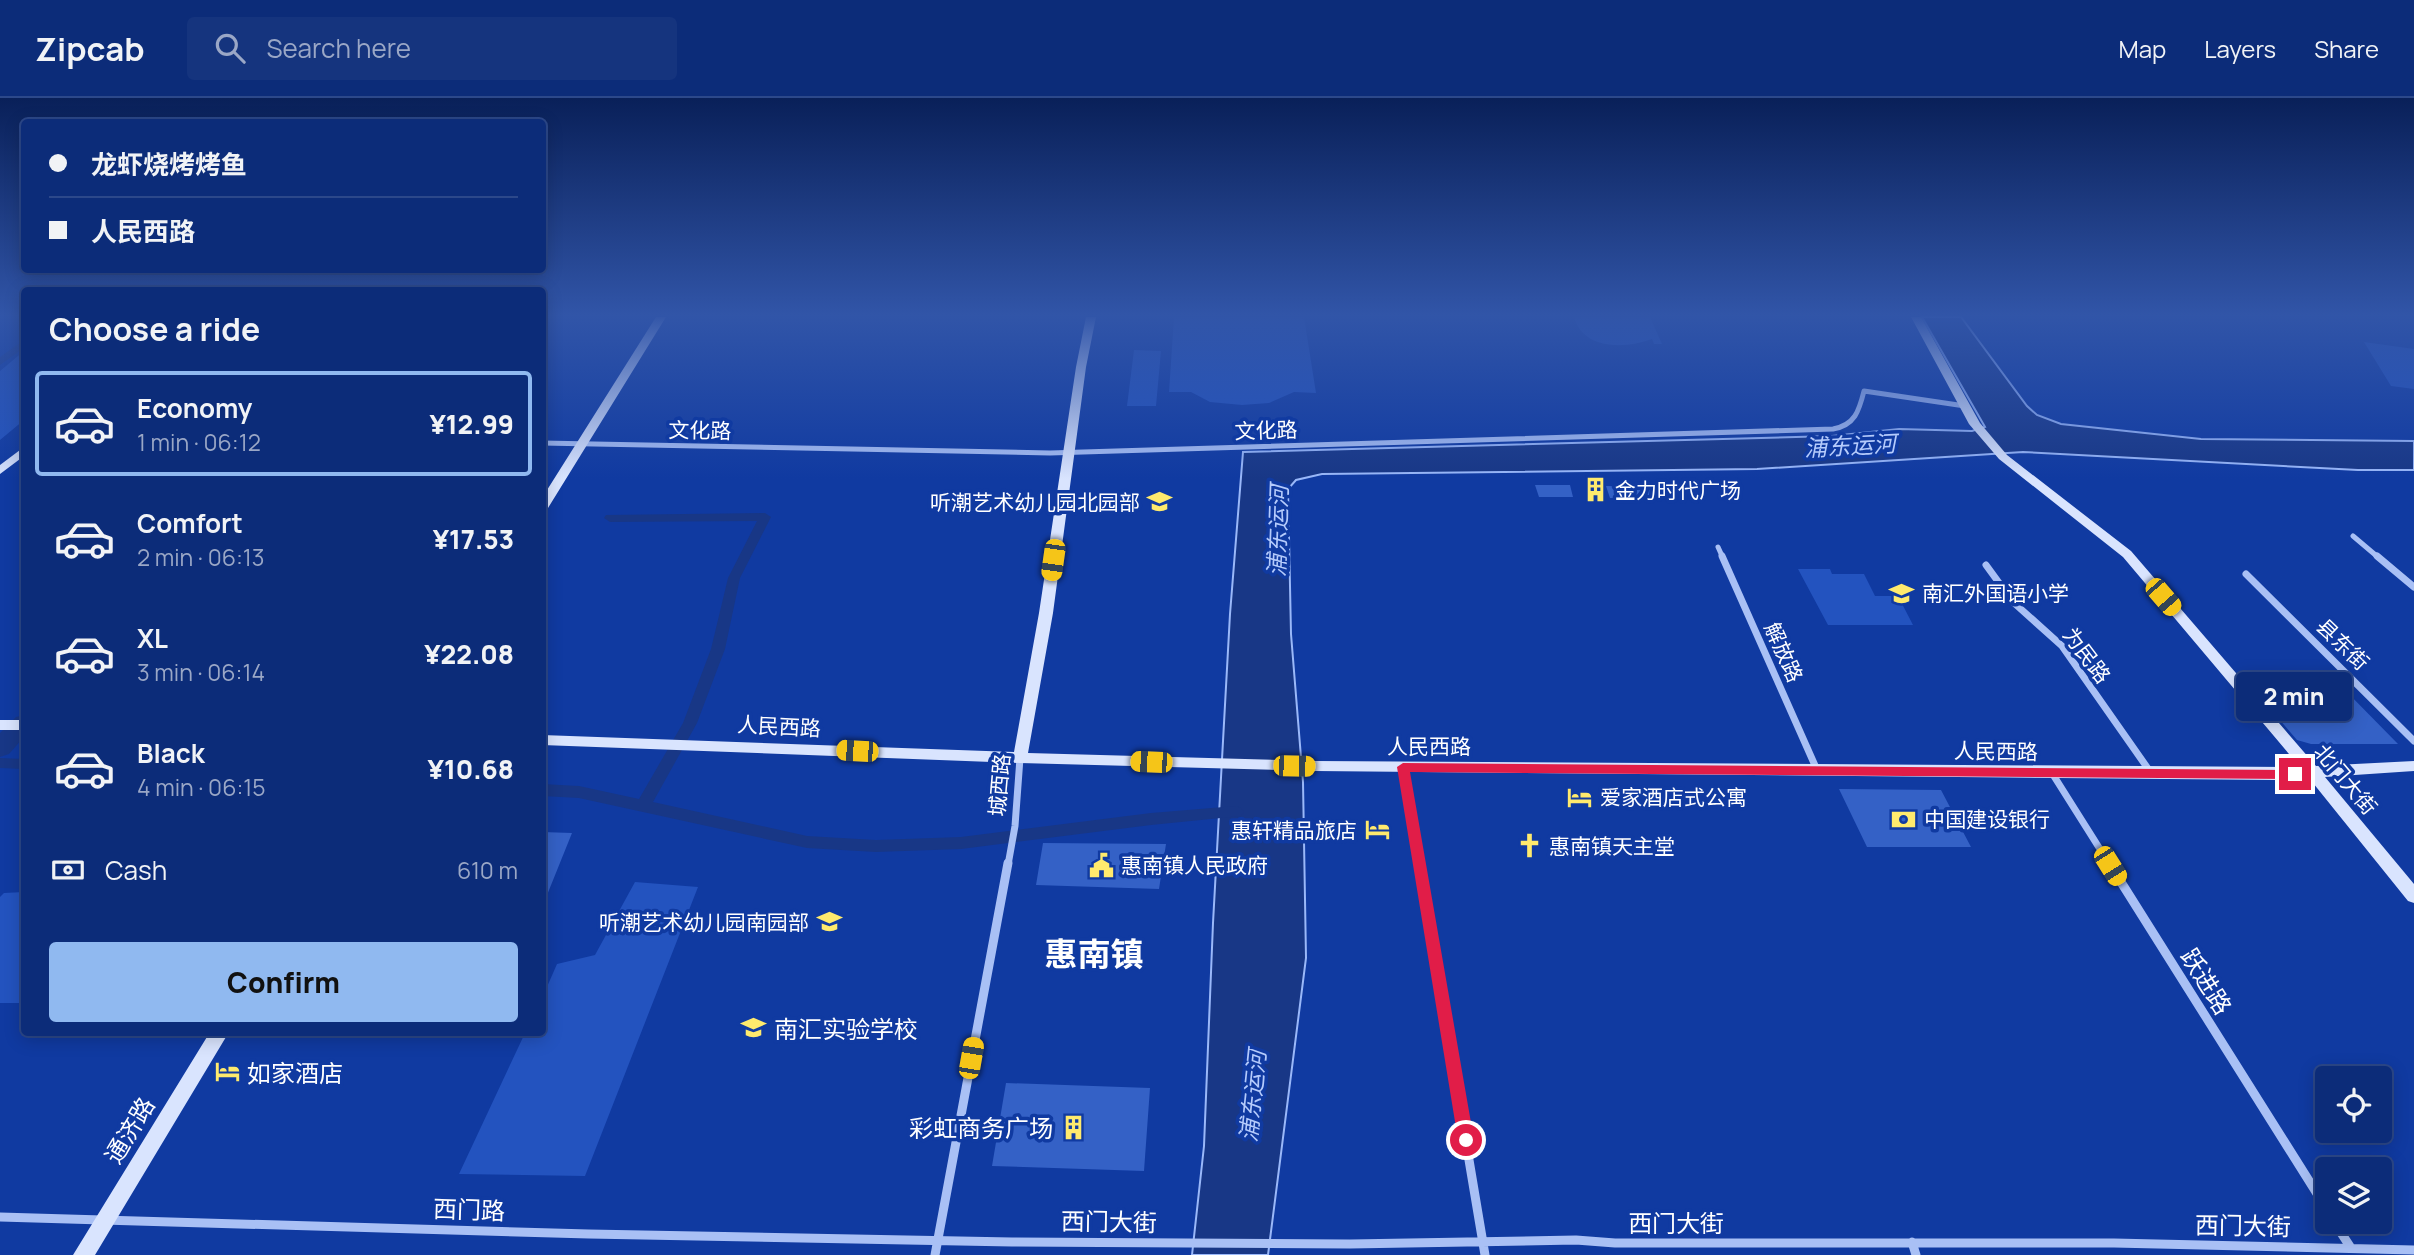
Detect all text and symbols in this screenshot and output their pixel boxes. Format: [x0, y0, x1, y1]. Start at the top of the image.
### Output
search box [187, 17, 677, 80]
text: Zipcab [35, 26, 145, 71]
icon: search [211, 29, 249, 67]
text: Search here [267, 30, 411, 66]
text: Map [2119, 32, 2166, 65]
text: Layers [2204, 32, 2276, 65]
text: Share [2314, 32, 2379, 65]
text: 龙虾烧烤烤鱼 [91, 146, 247, 182]
text: 人民西路 [91, 213, 195, 249]
text: Choose a ride [49, 307, 260, 351]
text: Economy [137, 390, 252, 426]
icon: car [53, 392, 116, 455]
text: ¥12.99 [429, 406, 514, 442]
street label: 文化路 [668, 415, 732, 445]
street label: 文化路 [1234, 415, 1298, 445]
text: 1 min · 06:12 [137, 426, 261, 458]
water label: 浦东运河 [1803, 426, 1901, 463]
building icon: 金力时代广场 [1581, 476, 1609, 504]
place label: 金力时代广场 [1615, 476, 1741, 504]
water label: 浦东运河 [1259, 480, 1295, 578]
place label: 听潮艺术幼儿园北园部 [930, 488, 1140, 516]
school or university icon: 听潮艺术幼儿园北园部 [1146, 488, 1174, 516]
text: Comfort [137, 505, 243, 541]
icon: car [53, 507, 116, 570]
text: ¥17.53 [433, 521, 514, 557]
car [1040, 538, 1067, 582]
text: 2 min · 06:13 [137, 541, 265, 573]
car [2142, 574, 2185, 620]
school or university icon: 南汇外国语小学 [1888, 579, 1916, 607]
place label: 南汇外国语小学 [1922, 579, 2069, 607]
street label: 县东街 [2311, 612, 2375, 676]
street label: 解放路 [1758, 618, 1810, 686]
text: XL [137, 620, 168, 656]
street label: 为民路 [2057, 621, 2117, 689]
icon: car [53, 622, 116, 685]
text: ¥22.08 [424, 636, 514, 672]
text: 3 min · 06:14 [137, 656, 265, 688]
callout: 2 min [2237, 672, 2353, 722]
text: 2 min [2264, 680, 2325, 712]
street label: 人民西路 [736, 710, 822, 742]
street label: 人民西路 [1387, 732, 1471, 760]
text: Black [137, 735, 205, 771]
street label: 人民西路 [1954, 736, 2038, 766]
icon: car [53, 737, 116, 800]
street label: 北门大街 [2308, 738, 2384, 820]
car [836, 739, 879, 763]
text: ¥10.68 [428, 751, 514, 787]
car [1130, 751, 1173, 773]
street label: 城西路 [982, 752, 1016, 818]
car [1273, 755, 1316, 777]
route end [2279, 758, 2311, 790]
text: 4 min · 06:15 [137, 771, 266, 803]
hotel icon: 爱家酒店式公寓 [1566, 783, 1594, 811]
place label: 爱家酒店式公寓 [1600, 783, 1747, 811]
bank icon: 中国建设银行 [1890, 805, 1918, 833]
place label: 中国建设银行 [1924, 805, 2050, 833]
place label: 惠轩精品旅店 [1231, 816, 1357, 844]
hotel icon: 惠轩精品旅店 [1363, 816, 1391, 844]
church icon: 惠南镇天主堂 [1515, 832, 1543, 860]
place label: 惠南镇天主堂 [1549, 832, 1675, 860]
car [2090, 843, 2131, 889]
icon: cash [49, 851, 87, 889]
public building icon: 惠南镇人民政府 [1087, 851, 1115, 879]
place label: 惠南镇人民政府 [1121, 851, 1268, 879]
text: Cash [105, 852, 167, 888]
text: 610 m [457, 854, 518, 886]
place label: 听潮艺术幼儿园南园部 [599, 908, 809, 936]
school or university icon: 听潮艺术幼儿园南园部 [815, 908, 843, 936]
district label: 惠南镇 [1045, 931, 1144, 976]
button: Confirm [49, 942, 518, 1022]
street label: 跃进路 [2174, 942, 2240, 1020]
place label: 南汇实验学校 [774, 1012, 918, 1045]
school or university icon: 南汇实验学校 [740, 1014, 768, 1042]
car [958, 1035, 985, 1081]
water label: 浦东运河 [1231, 1045, 1273, 1143]
place label: 如家酒店 [247, 1056, 343, 1089]
hotel icon: 如家酒店 [213, 1058, 241, 1086]
map controls [2315, 1066, 2392, 1234]
button: locate [2315, 1066, 2392, 1143]
street label: 通济路 [96, 1091, 162, 1169]
place label: 彩虹商务广场 [909, 1111, 1053, 1144]
building icon: 彩虹商务广场 [1059, 1113, 1087, 1141]
route start [1450, 1124, 1482, 1156]
button: layers [2315, 1157, 2392, 1234]
street label: 西门路 [432, 1191, 506, 1227]
street label: 西门大街 [1061, 1204, 1157, 1238]
street label: 西门大街 [1628, 1206, 1724, 1239]
street label: 西门大街 [2195, 1208, 2291, 1242]

